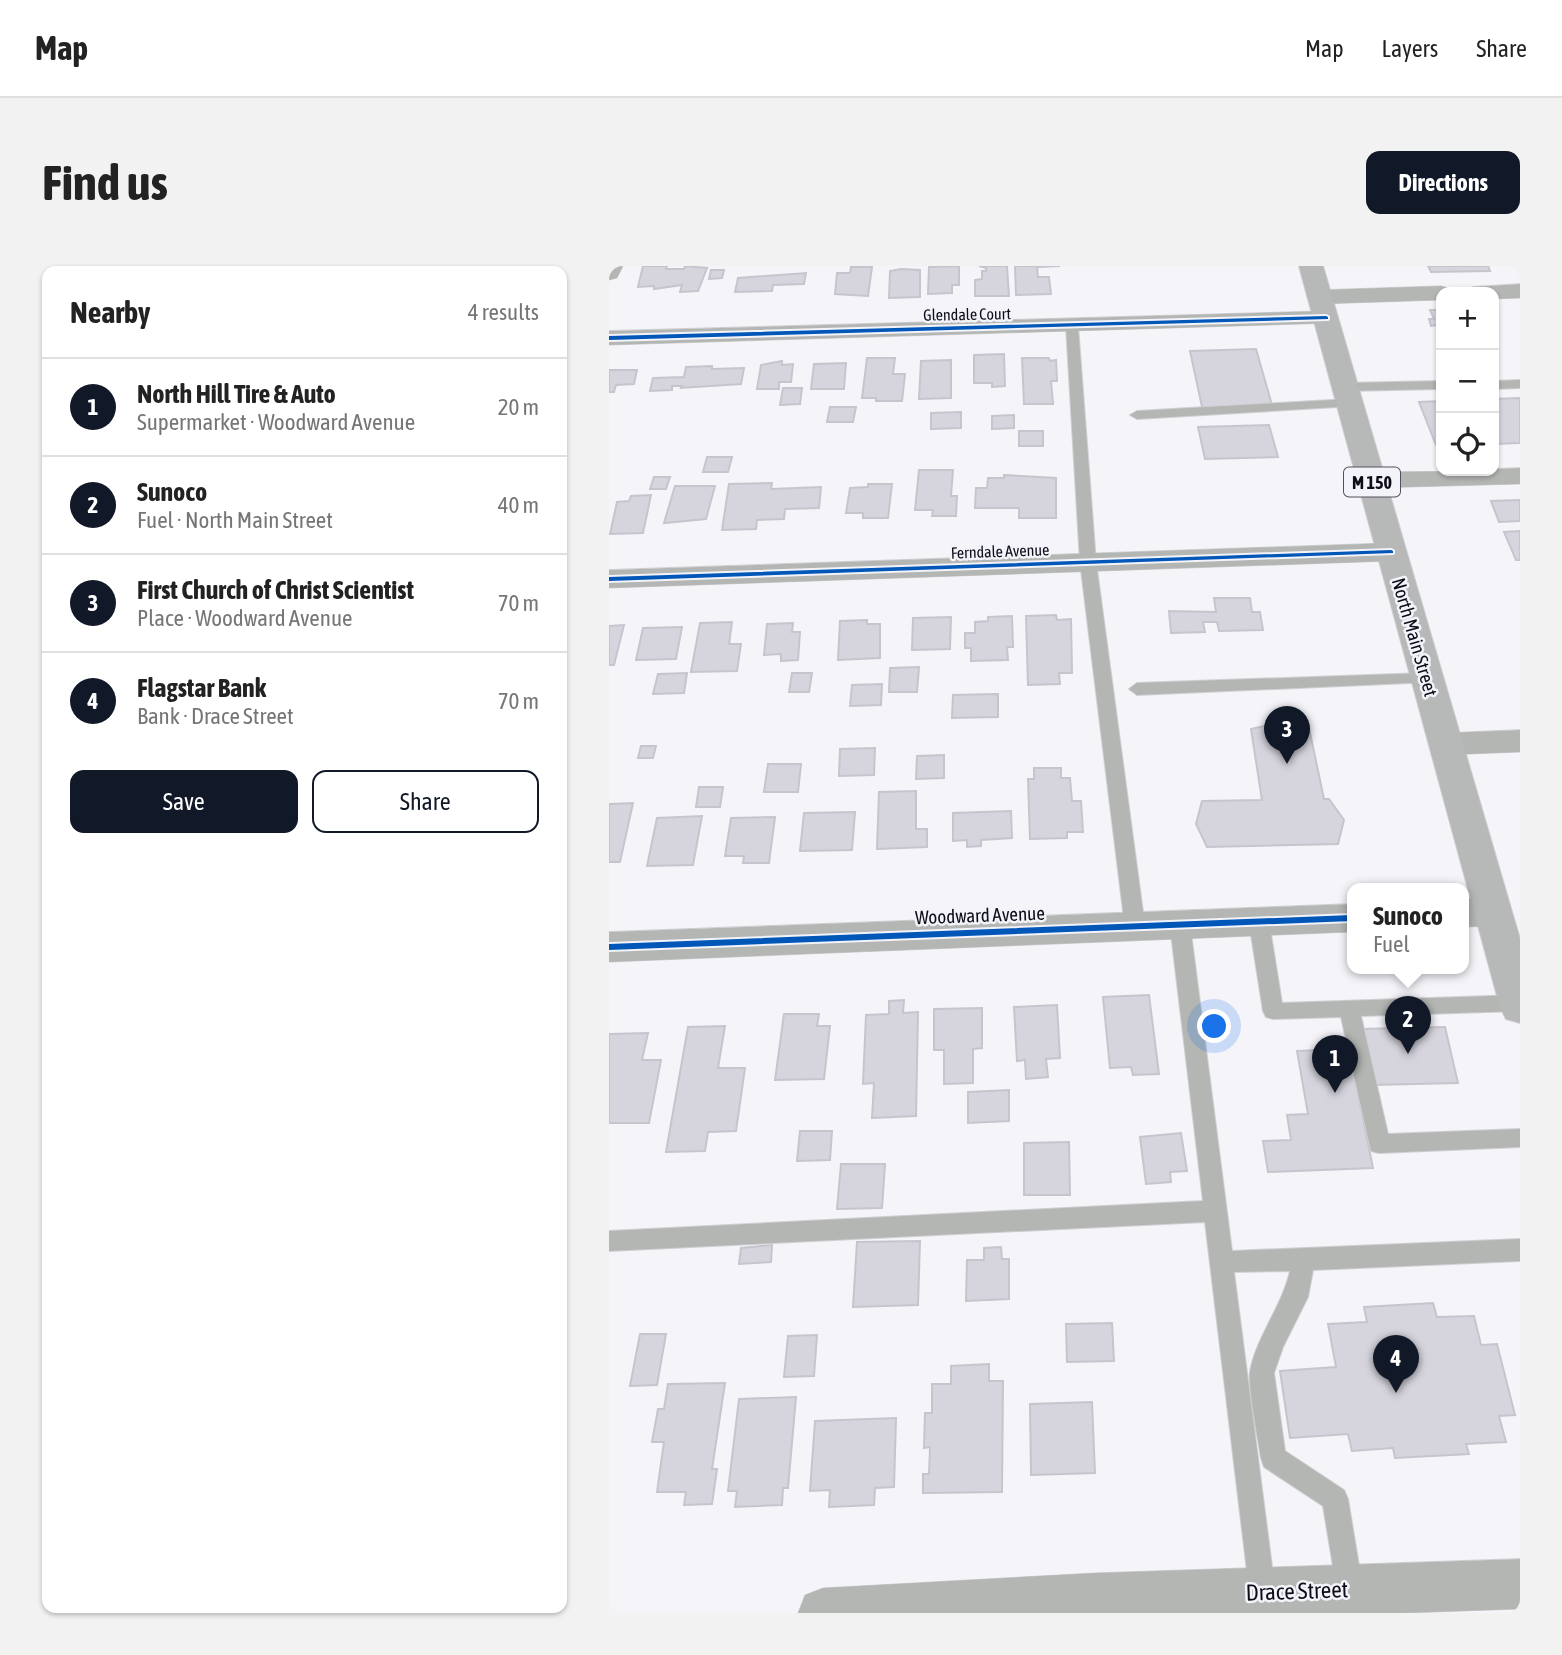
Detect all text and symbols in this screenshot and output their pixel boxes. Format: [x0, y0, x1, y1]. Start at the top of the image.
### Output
text: Map [35, 29, 88, 67]
text: Map [1305, 35, 1344, 62]
text: Layers [1382, 35, 1438, 62]
text: Share [1476, 35, 1527, 62]
button: Directions [1366, 151, 1520, 214]
text: Find us [42, 154, 168, 210]
map controls [1436, 287, 1499, 476]
button: + [1436, 287, 1499, 350]
text: Nearby [70, 295, 150, 329]
text: 4 results [468, 299, 539, 325]
street label: Glendale Court [923, 304, 1011, 324]
button: − [1436, 350, 1499, 413]
text: North Hill Tire & Auto [137, 379, 336, 409]
text: 1 [88, 394, 98, 420]
text: 20 m [498, 394, 539, 420]
text: Supermarket · Woodward Avenue [137, 409, 415, 435]
button: locate [1436, 413, 1499, 476]
road number: M 150 [1344, 468, 1400, 496]
text: Sunoco [137, 477, 207, 507]
text: 2 [88, 492, 98, 518]
text: 40 m [498, 492, 539, 518]
text: Fuel · North Main Street [137, 507, 333, 533]
street label: Ferndale Avenue [950, 540, 1050, 562]
text: First Church of Christ Scientist [137, 575, 414, 605]
street label: North Main Street [1388, 575, 1442, 699]
text: 3 [88, 590, 98, 616]
text: 70 m [498, 590, 539, 616]
text: Place · Woodward Avenue [137, 605, 352, 631]
text: Flagstar Bank [137, 673, 266, 703]
text: 4 [88, 688, 98, 714]
text: 70 m [498, 688, 539, 714]
text: Bank · Drace Street [137, 703, 294, 729]
pin: 3 [1264, 706, 1310, 764]
button: Save [70, 770, 298, 833]
button: Share [312, 770, 539, 833]
popup [1347, 883, 1469, 974]
text: Sunoco [1373, 901, 1443, 931]
street label: Woodward Avenue [915, 902, 1045, 928]
text: Fuel [1373, 931, 1410, 957]
pin: 2 [1385, 996, 1431, 1054]
your location [1197, 1009, 1231, 1043]
pin: 1 [1312, 1035, 1358, 1093]
pin: 4 [1373, 1335, 1419, 1393]
street label: Drace Street [1245, 1576, 1349, 1606]

